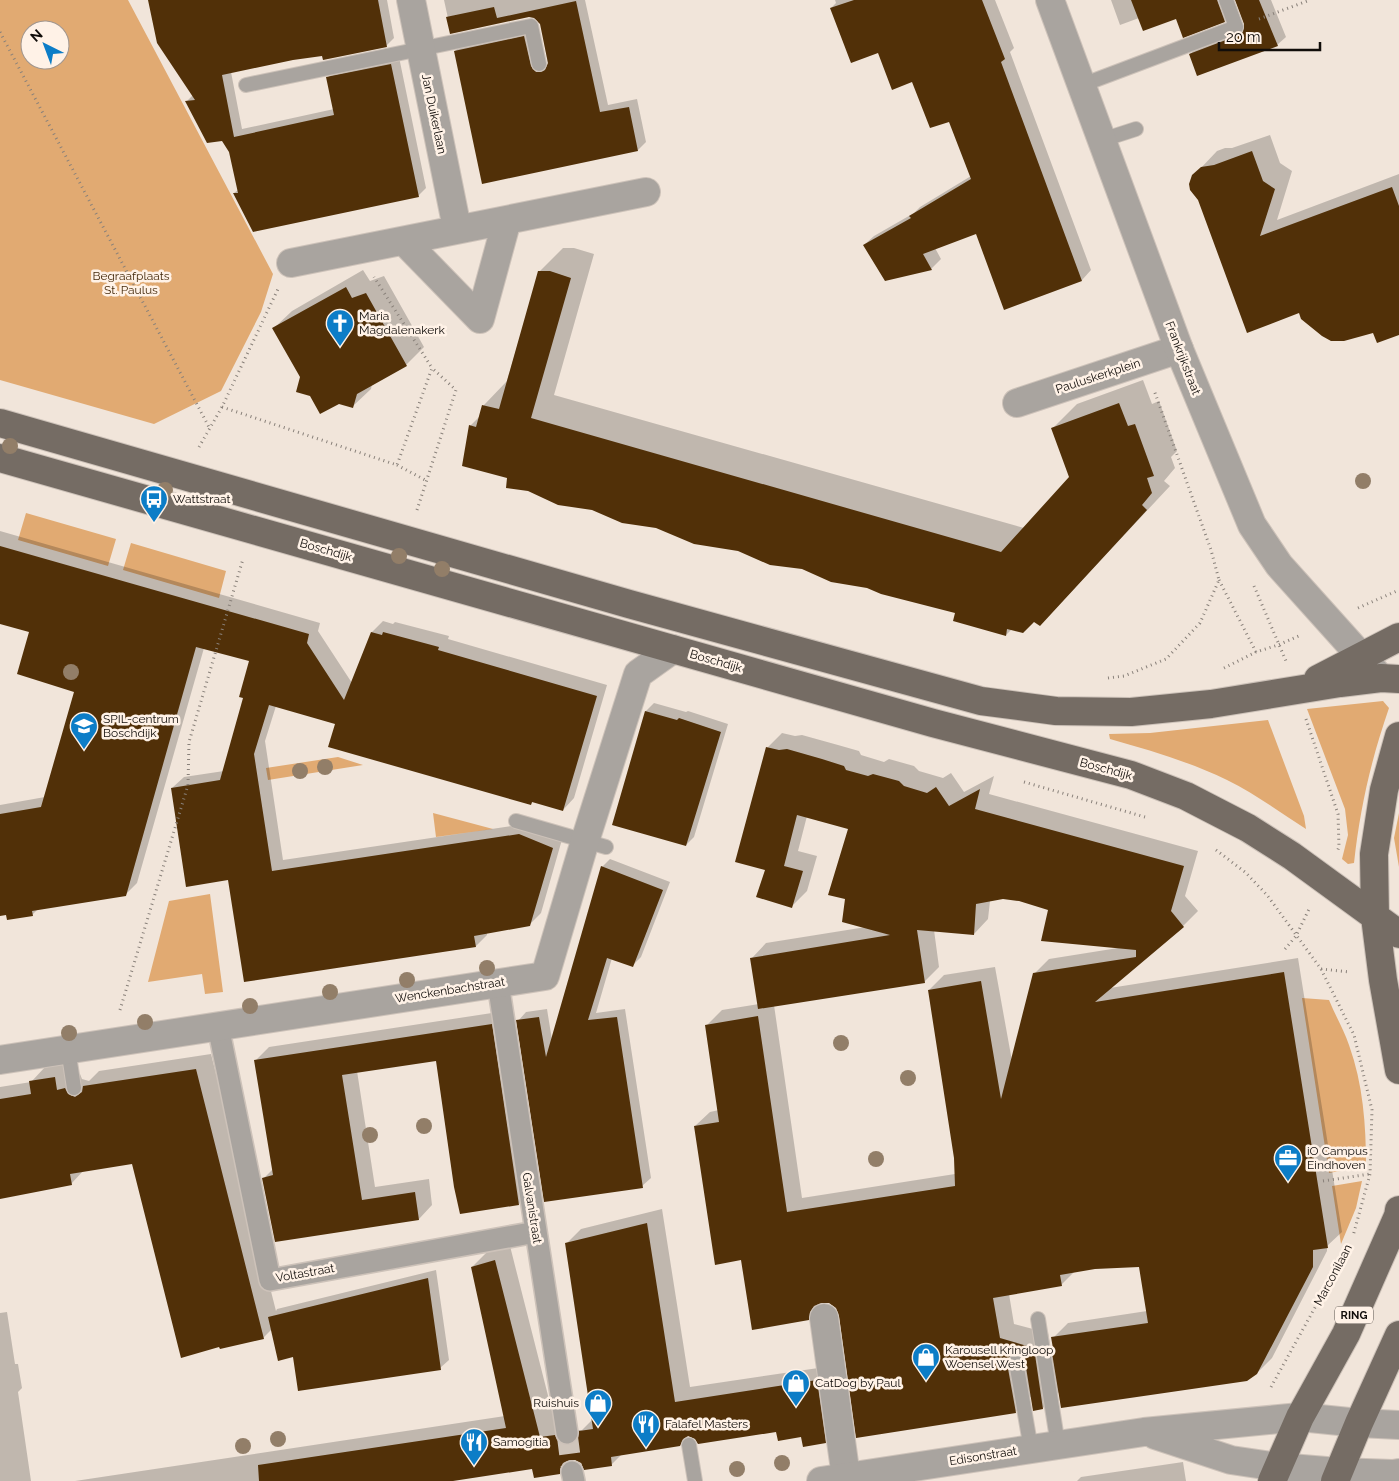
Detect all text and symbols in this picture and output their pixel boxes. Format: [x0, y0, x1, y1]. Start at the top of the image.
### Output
north arrow [20, 20, 70, 70]
scale bar [1219, 20, 1320, 52]
text: N [27, 26, 46, 45]
text: 20 m [1226, 28, 1261, 46]
street label: Jan Duikerlaan [419, 73, 449, 155]
park label: Begraafplaats St. Paulus [92, 269, 170, 297]
church icon: Maria Magdalenakerk [325, 308, 355, 347]
place label: Maria Magdalenakerk [359, 309, 446, 337]
street label: Frankrijkstraat [1163, 319, 1203, 397]
street label: Pauluskerkplein [1054, 356, 1142, 396]
bus stop icon: Wattstraat [139, 484, 169, 523]
place label: Wattstraat [173, 492, 231, 506]
street label: Boschdijk [298, 536, 354, 564]
street label: Boschdijk [688, 647, 744, 675]
school or university icon: SPIL-centrum Boschdijk [69, 711, 99, 750]
place label: SPIL-centrum Boschdijk [103, 712, 179, 740]
street label: Boschdijk [1078, 755, 1134, 783]
street label: Wenckenbachstraat [394, 974, 506, 1006]
office icon: iO Campus Eindhoven [1273, 1143, 1303, 1182]
place label: iO Campus Eindhoven [1307, 1144, 1368, 1172]
street label: Galvanistraat [519, 1172, 545, 1244]
street label: Marconilaan [1311, 1242, 1355, 1308]
street label: Voltastraat [275, 1261, 335, 1285]
road number: RING [1335, 1306, 1373, 1324]
shop icon: Karousell Kringloop Woensel West [911, 1342, 941, 1381]
place label: Karousell Kringloop Woensel West [945, 1343, 1054, 1371]
shop icon: CatDog by Paul [781, 1368, 811, 1407]
place label: CatDog by Paul [815, 1376, 901, 1390]
shop icon: Ruishuis [583, 1388, 613, 1427]
place label: Ruishuis [533, 1396, 579, 1410]
restaurant icon: Falafel Masters [631, 1409, 661, 1448]
place label: Falafel Masters [665, 1417, 748, 1431]
restaurant icon: Samogitia [459, 1427, 489, 1466]
place label: Samogitia [493, 1435, 548, 1449]
street label: Edisonstraat [948, 1444, 1018, 1468]

